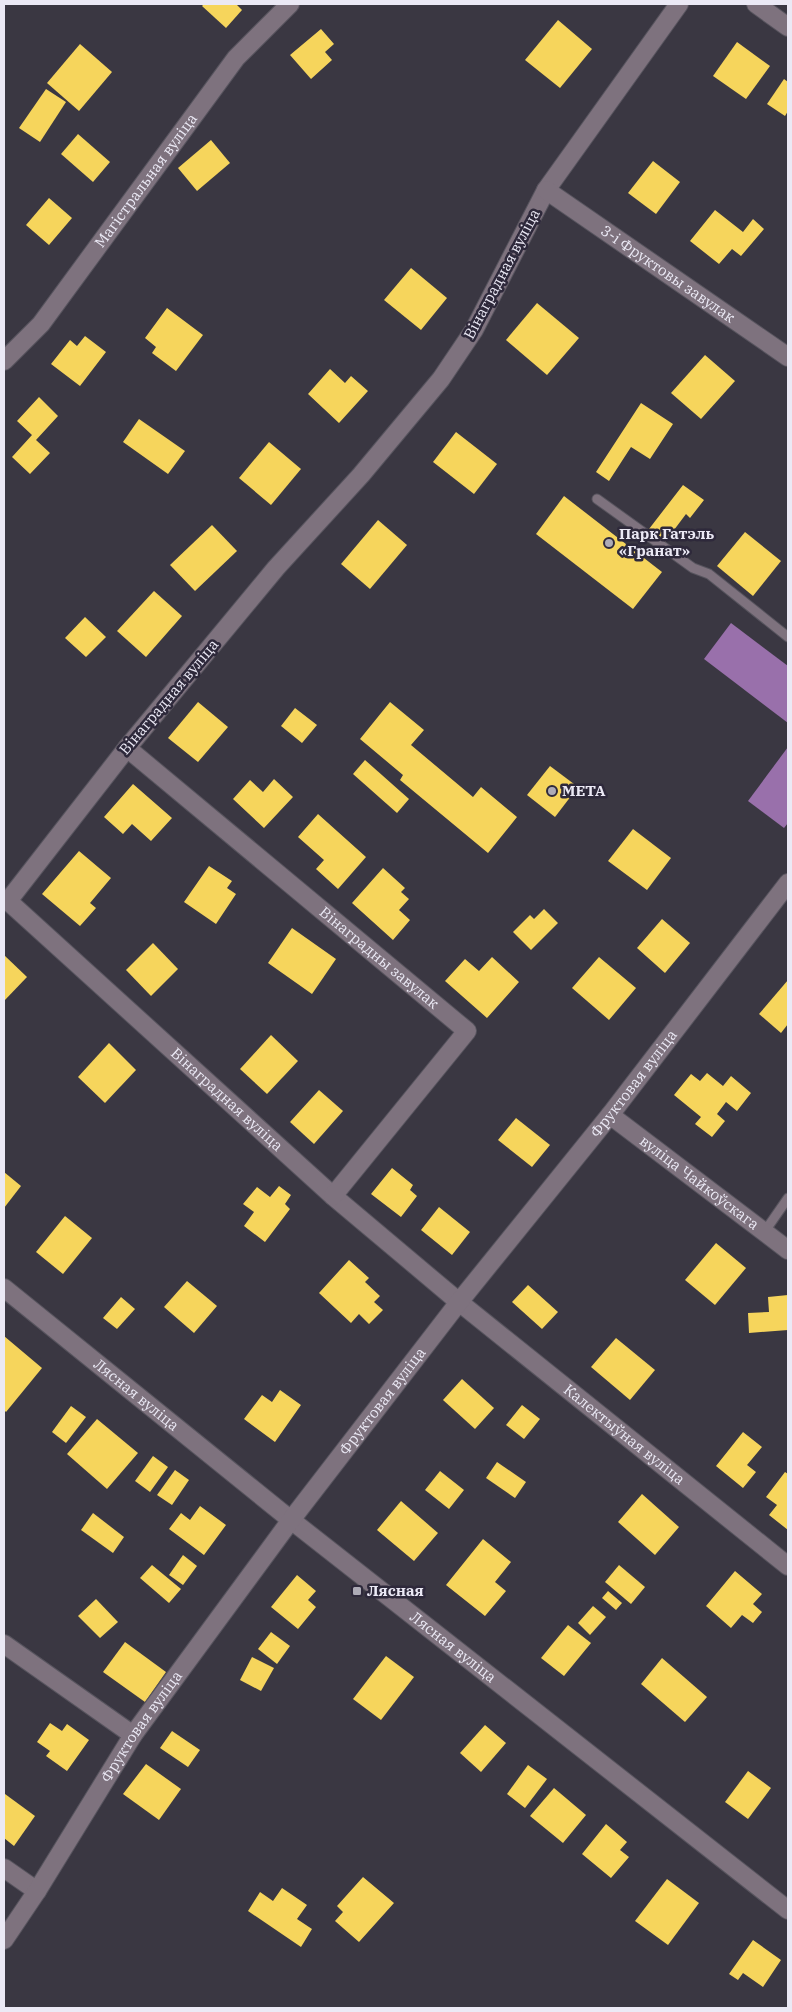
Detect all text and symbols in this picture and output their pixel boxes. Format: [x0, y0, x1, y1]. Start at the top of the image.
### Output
street label: Магістральная вуліца [90, 110, 201, 251]
street label: Вінаградная вуліца [459, 205, 544, 342]
street label: 3-і Фруктовы завулак [597, 221, 739, 327]
place label: Парк Гатэль «Гранат» [619, 524, 715, 560]
marker: Парк Гатэль «Гранат» [603, 537, 615, 549]
street label: Вінаградная вуліца [115, 635, 222, 758]
place label: МЕТА [562, 781, 606, 800]
marker: МЕТА [546, 785, 558, 797]
street label: Вінаградны завулак [316, 902, 443, 1013]
street label: Фруктовая вуліца [586, 1026, 681, 1141]
street label: Вінаградная вуліца [167, 1043, 287, 1155]
street label: вуліца Чайкоўскага [636, 1131, 763, 1234]
street label: Фруктовая вуліца [335, 1343, 430, 1459]
street label: Лясная вуліца [90, 1354, 183, 1435]
street label: Калектыўная вуліца [560, 1380, 689, 1489]
place label: Лясная [367, 1581, 424, 1600]
marker: Лясная [351, 1585, 363, 1597]
street label: Лясная вуліца [406, 1607, 500, 1686]
street label: Фруктовая вуліца [96, 1667, 186, 1785]

